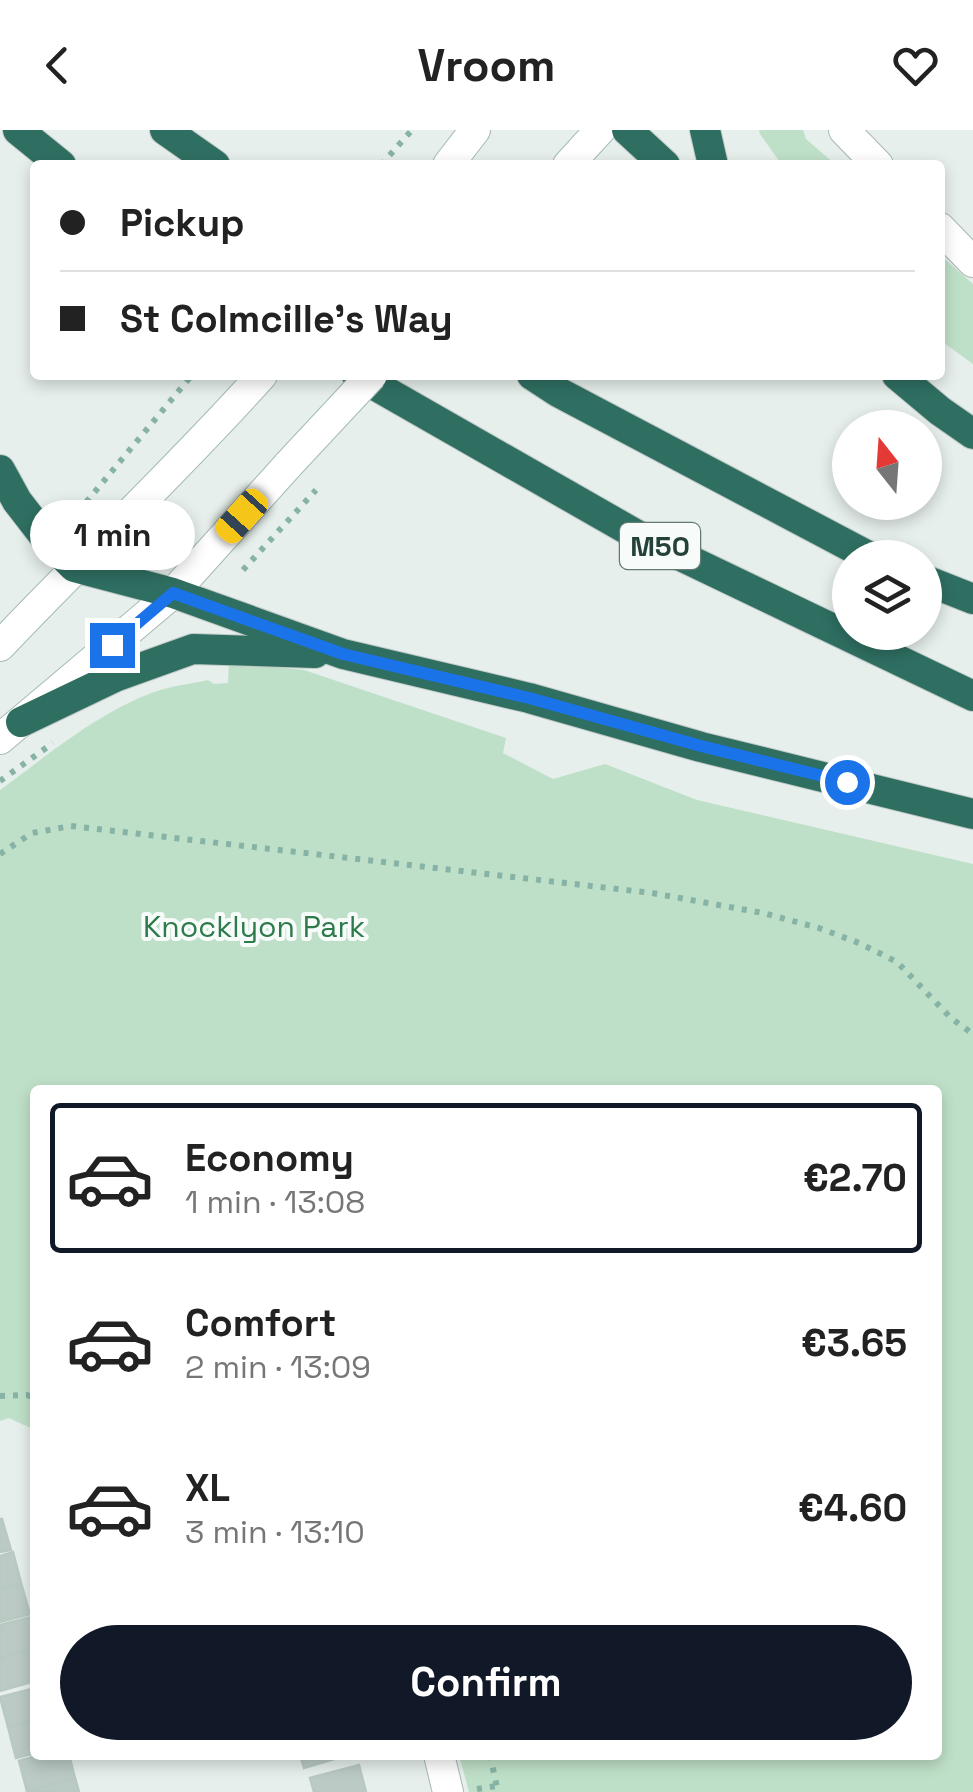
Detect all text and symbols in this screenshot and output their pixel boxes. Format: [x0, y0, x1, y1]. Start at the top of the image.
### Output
text: Vroom [418, 37, 555, 94]
icon: back [30, 38, 85, 93]
icon: heart [888, 38, 943, 93]
text: Pickup [120, 199, 244, 247]
text: St Colmcille's Way [120, 295, 453, 343]
north arrow [832, 410, 942, 520]
map controls [832, 410, 942, 650]
car [211, 484, 273, 548]
callout: 1 min [29, 500, 194, 570]
text: 1 min [73, 515, 152, 555]
road number: M50 [620, 523, 700, 569]
button: layers [832, 540, 942, 650]
route end [90, 623, 135, 668]
route start [825, 760, 870, 805]
park label: Knocklyon Park [143, 907, 365, 946]
icon: car [65, 1133, 155, 1223]
text: Economy [185, 1134, 354, 1182]
text: €2.70 [803, 1154, 907, 1202]
text: 1 min · 13:08 [185, 1182, 365, 1222]
icon: car [65, 1298, 155, 1388]
text: Comfort [185, 1299, 336, 1347]
text: €3.65 [801, 1319, 907, 1367]
text: 2 min · 13:09 [185, 1347, 371, 1387]
icon: car [65, 1463, 155, 1553]
text: XL [185, 1464, 230, 1512]
text: €4.60 [798, 1484, 907, 1532]
text: 3 min · 13:10 [185, 1512, 365, 1552]
button: Confirm [60, 1625, 912, 1740]

